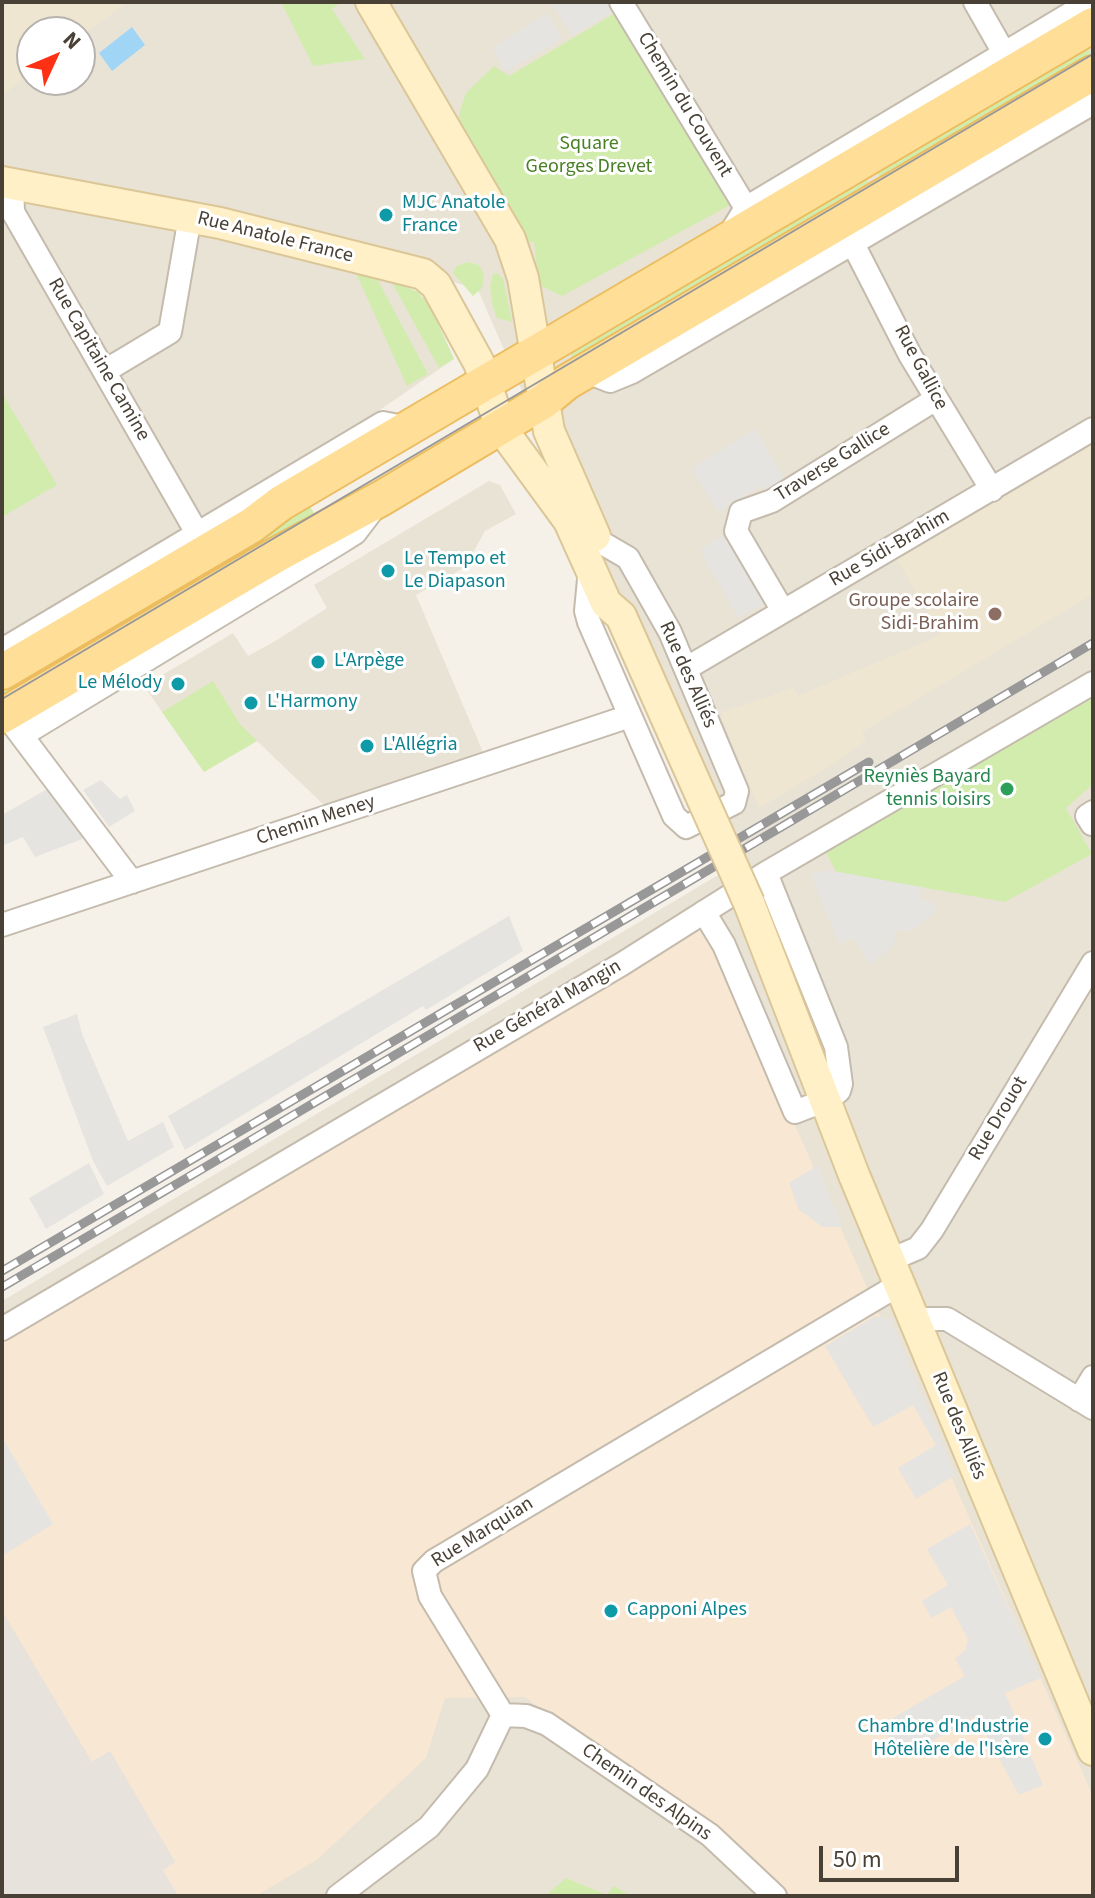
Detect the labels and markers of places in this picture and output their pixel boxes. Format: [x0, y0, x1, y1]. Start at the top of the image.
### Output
place label: MJC Anatole France [402, 192, 505, 239]
marker: MJC Anatole France [377, 206, 395, 224]
place label: Le Tempo et Le Diapason [404, 548, 506, 595]
marker: Le Tempo et Le Diapason [379, 562, 397, 580]
place label: Groupe scolaire Sidi-Brahim [849, 590, 979, 637]
marker: Groupe scolaire Sidi-Brahim [986, 605, 1004, 623]
place label: L'Arpège [334, 650, 404, 674]
marker: L'Arpège [309, 653, 327, 671]
place label: Le Mélody [78, 672, 162, 696]
marker: Le Mélody [169, 675, 187, 693]
place label: L'Harmony [267, 691, 358, 715]
marker: L'Harmony [242, 694, 260, 712]
place label: L'Allégria [383, 734, 458, 758]
marker: L'Allégria [358, 737, 376, 755]
place label: Reyniès Bayard tennis loisirs [864, 766, 991, 813]
marker: Reyniès Bayard tennis loisirs [998, 780, 1016, 798]
place label: Capponi Alpes [627, 1599, 747, 1623]
marker: Capponi Alpes [602, 1602, 620, 1620]
place label: Chambre d'Industrie Hôtelière de l'Isère [858, 1716, 1029, 1763]
marker: Chambre d'Industrie Hôtelière de l'Isère [1036, 1730, 1054, 1748]

